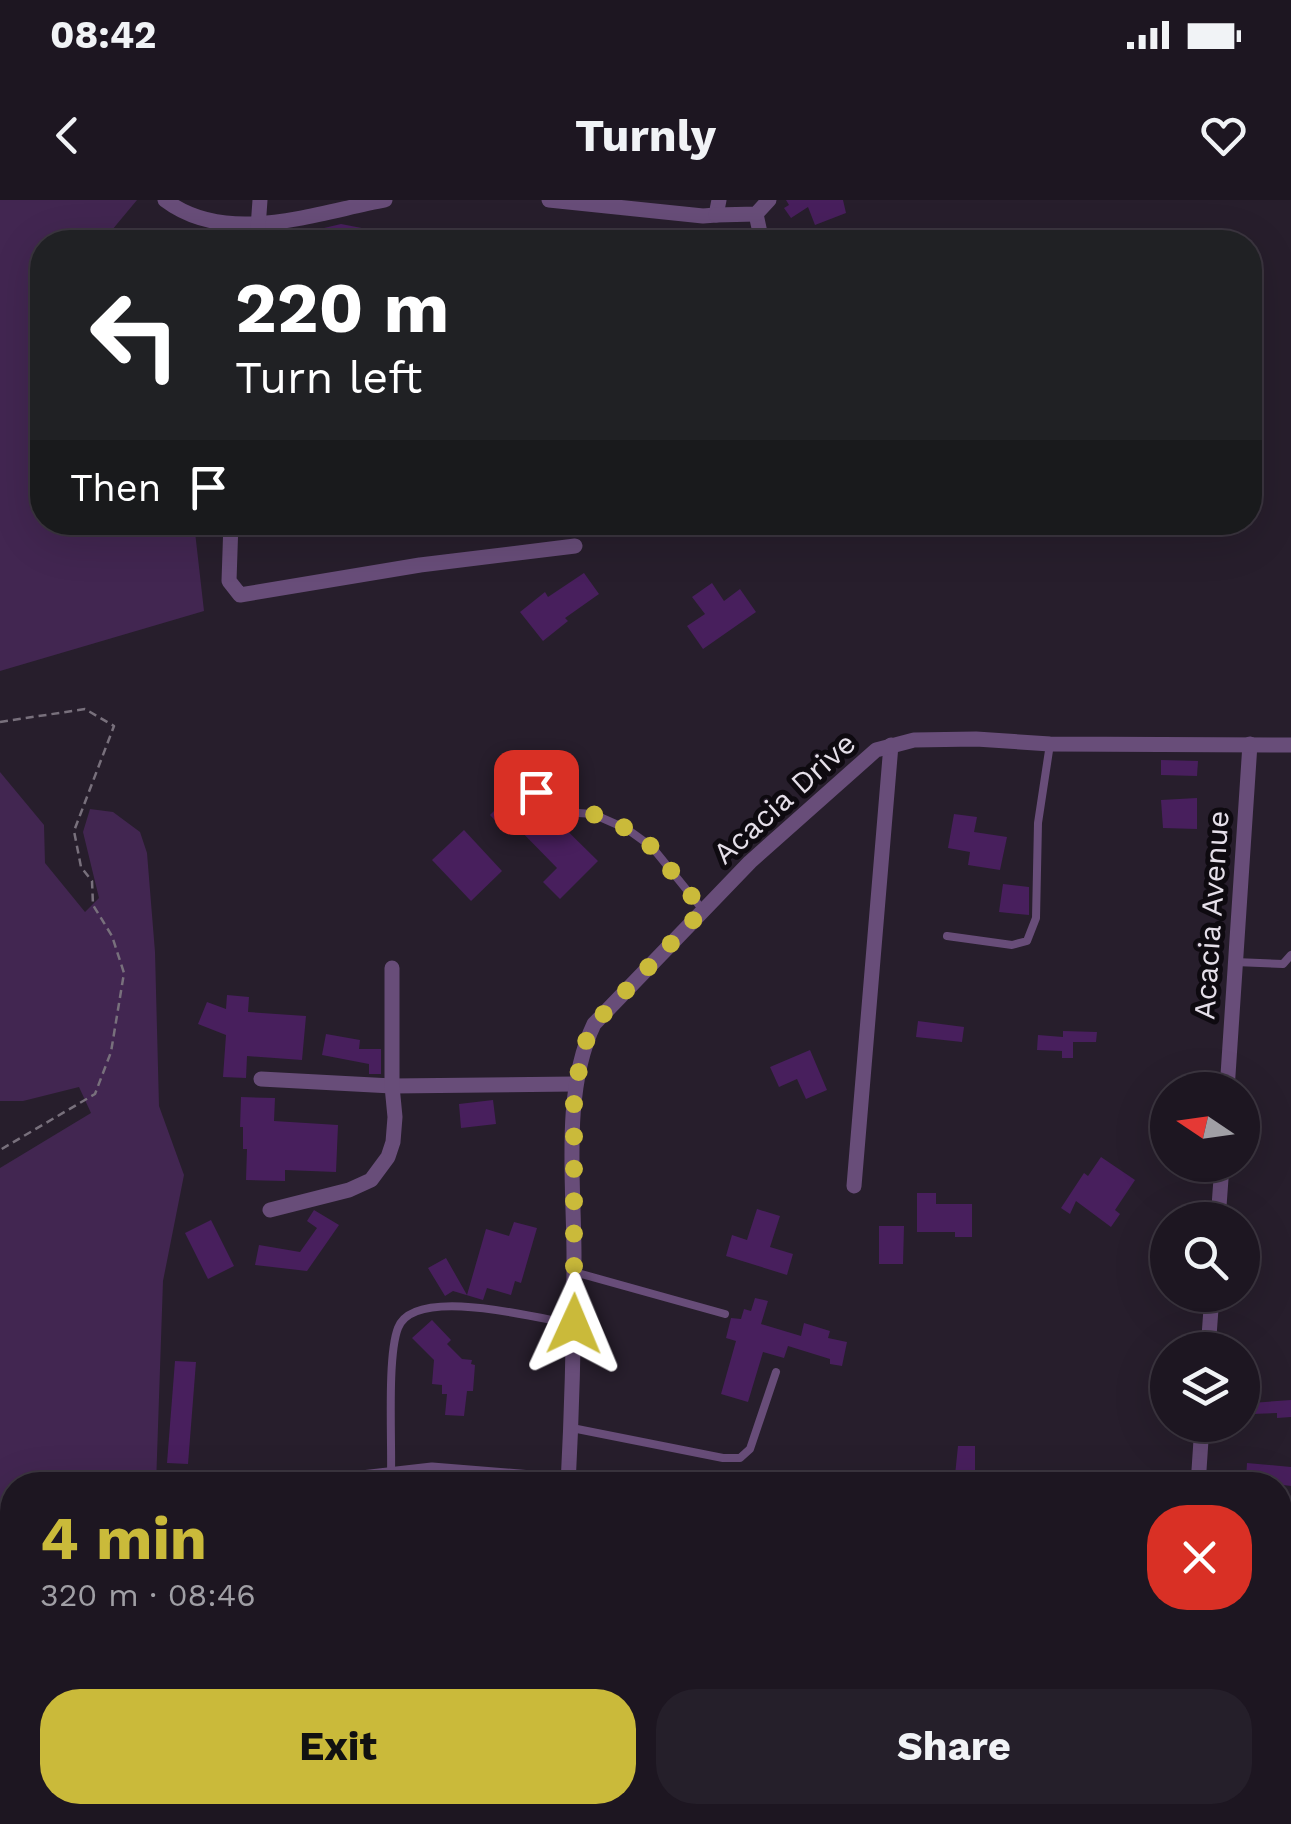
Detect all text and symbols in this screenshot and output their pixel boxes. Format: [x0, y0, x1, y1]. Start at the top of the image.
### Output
text: 08:42 [50, 13, 157, 57]
icon: back [40, 108, 95, 163]
icon: heart [1196, 108, 1251, 163]
text: Turnly [575, 109, 716, 162]
text: 220 m [235, 267, 449, 349]
icon: left [70, 270, 200, 400]
text: Turn left [235, 351, 422, 404]
icon: arrive [181, 460, 236, 515]
text: Then [70, 466, 161, 510]
street label: Acacia Drive [706, 725, 862, 871]
pin [494, 750, 579, 835]
icon: arrive [509, 765, 564, 820]
street label: Acacia Avenue [1186, 809, 1236, 1021]
north arrow [1150, 1072, 1260, 1182]
map controls [1150, 1072, 1260, 1442]
button: search [1150, 1202, 1260, 1312]
position arrow [522, 1272, 626, 1376]
button: layers [1150, 1332, 1260, 1442]
text: 4 min [40, 1503, 207, 1574]
button: close [1147, 1505, 1252, 1610]
text: 320 m · 08:46 [40, 1576, 256, 1614]
button: Exit [40, 1689, 636, 1804]
button: Share [656, 1689, 1252, 1804]

